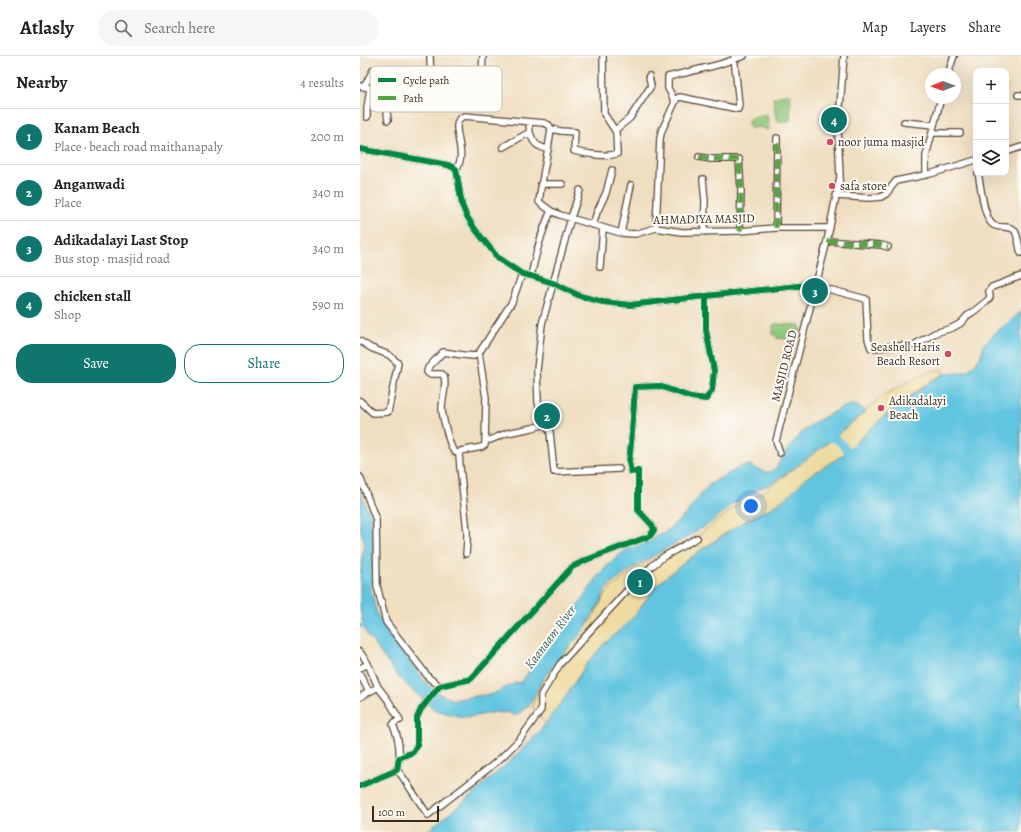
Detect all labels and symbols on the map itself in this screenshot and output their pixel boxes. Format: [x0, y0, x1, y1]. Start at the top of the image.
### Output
legend [370, 66, 502, 112]
north arrow [925, 68, 961, 104]
text: Cycle path [403, 73, 450, 88]
text: Path [403, 91, 424, 106]
pin: 4 [821, 105, 847, 135]
place label: noor juma masjid [838, 134, 925, 150]
marker: noor juma masjid [825, 137, 835, 147]
place label: safa store [840, 178, 887, 194]
marker: safa store [827, 181, 837, 191]
street label: AHMADIYA MASJID [652, 210, 755, 228]
pin: 3 [802, 276, 828, 306]
street label: MASJID ROAD [767, 329, 801, 403]
place label: Seashell Haris Beach Resort [871, 339, 940, 369]
marker: Seashell Haris Beach Resort [943, 349, 953, 359]
place label: Adikadalayi Beach [888, 393, 946, 423]
pin: 2 [534, 401, 560, 431]
marker: Adikadalayi Beach [876, 403, 886, 413]
your location [741, 496, 761, 516]
pin: 1 [627, 567, 653, 597]
water label: Kaanaam River [521, 602, 580, 672]
scale bar [372, 804, 439, 823]

